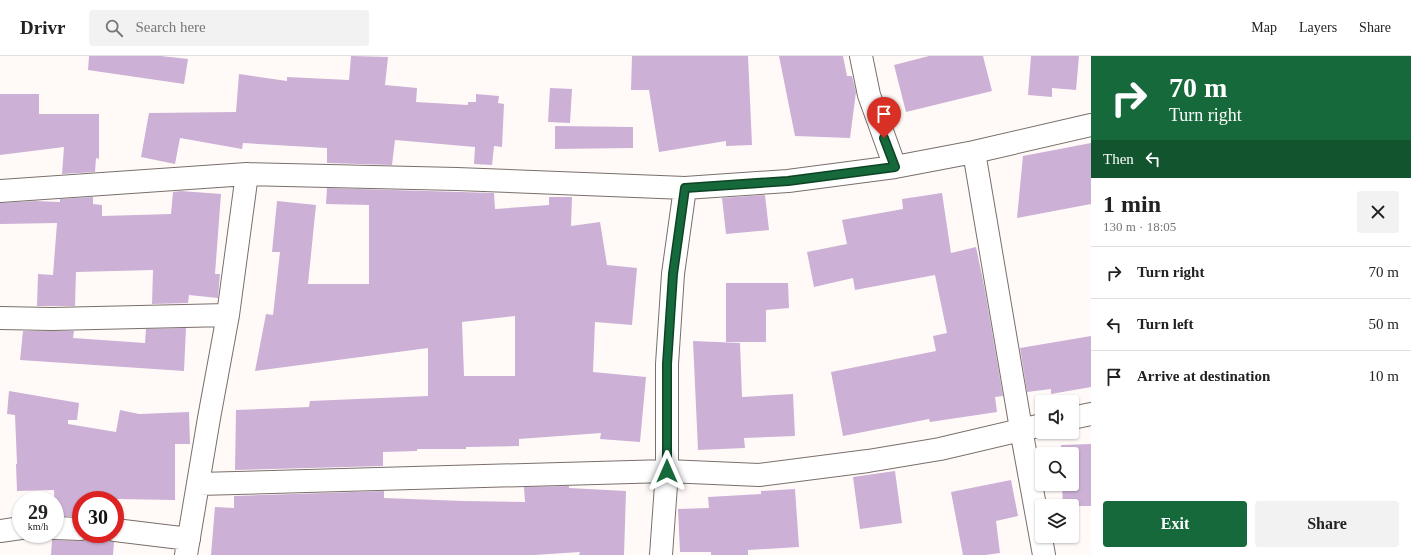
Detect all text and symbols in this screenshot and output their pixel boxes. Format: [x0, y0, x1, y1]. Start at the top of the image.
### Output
search box [89, 10, 369, 46]
text: Drivr [20, 17, 65, 38]
icon: search [103, 17, 125, 39]
text: Search here [135, 19, 206, 35]
text: Map [1251, 20, 1277, 35]
text: Layers [1299, 20, 1337, 35]
text: Share [1359, 20, 1391, 35]
icon: right [1103, 72, 1155, 124]
text: 70 m [1169, 72, 1227, 103]
pin [867, 97, 901, 138]
icon: arrive [873, 103, 895, 125]
text: Turn right [1169, 105, 1242, 125]
icon: left [1142, 148, 1164, 170]
text: Then [1103, 151, 1134, 167]
text: 1 min [1103, 191, 1161, 217]
button: close [1357, 191, 1399, 233]
text: 130 m · 18:05 [1103, 219, 1176, 234]
icon: right [1103, 262, 1125, 284]
text: Turn right [1137, 264, 1204, 280]
text: 70 m [1369, 264, 1399, 280]
icon: left [1103, 314, 1125, 336]
text: Turn left [1137, 316, 1194, 332]
text: 50 m [1369, 316, 1399, 332]
icon: arrive [1103, 366, 1125, 388]
text: Arrive at destination [1137, 368, 1270, 384]
text: 10 m [1369, 368, 1399, 384]
map controls [1035, 395, 1079, 543]
button: sound [1035, 395, 1079, 439]
button: search [1035, 447, 1079, 491]
position arrow [646, 450, 688, 492]
speed limit sign: 30 [72, 491, 124, 543]
button: layers [1035, 499, 1079, 543]
text: 29 [28, 501, 48, 523]
button: Exit [1103, 501, 1247, 547]
button: Share [1255, 501, 1399, 547]
text: km/h [28, 521, 48, 532]

